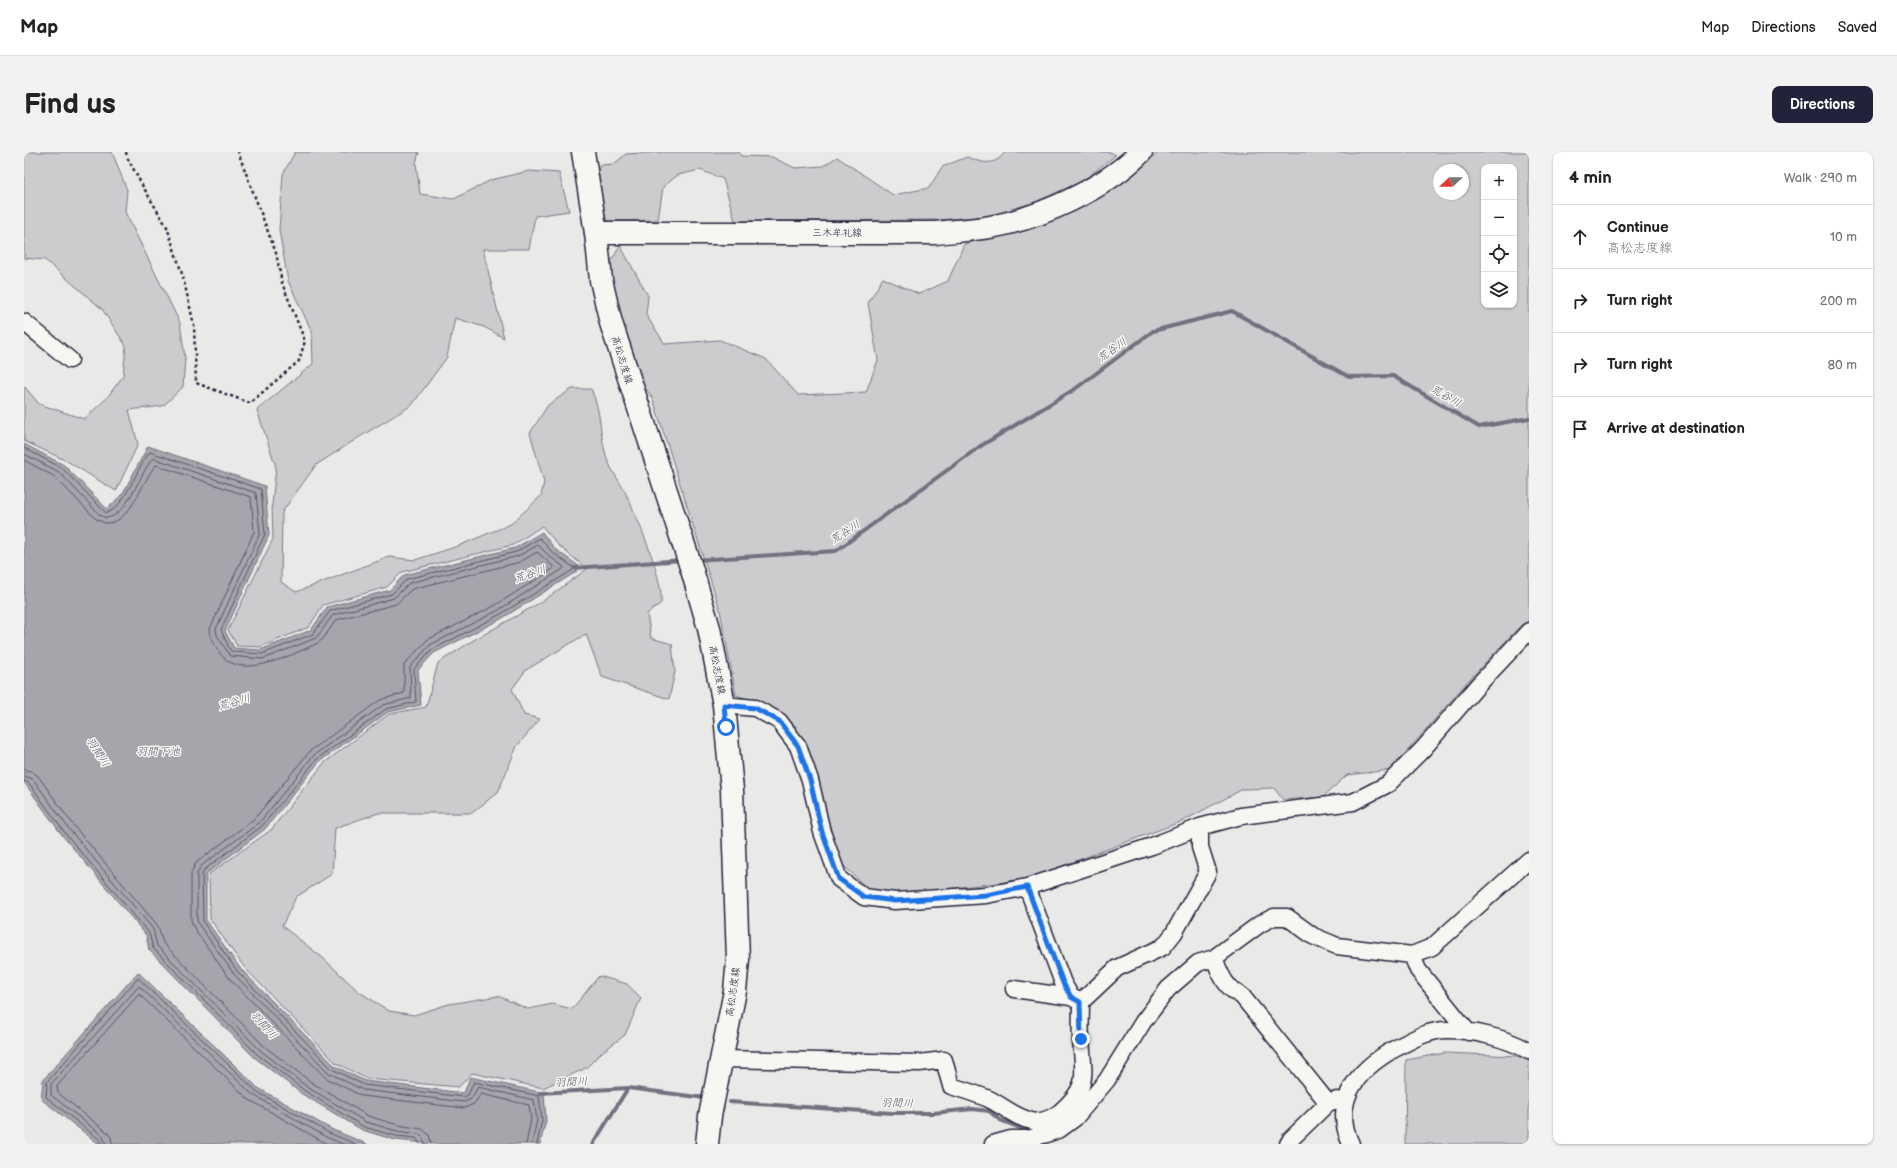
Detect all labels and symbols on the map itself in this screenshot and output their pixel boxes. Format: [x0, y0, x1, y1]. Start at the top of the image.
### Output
north arrow [1433, 164, 1469, 200]
street label: 三木牟礼線 [812, 227, 862, 239]
street label: 高松志度線 [609, 334, 635, 386]
water label: 荒谷川 [1095, 335, 1129, 365]
water label: 荒谷川 [1428, 382, 1464, 410]
water label: 荒谷川 [828, 518, 862, 546]
water label: 荒谷川 [512, 563, 548, 585]
street label: 高松志度線 [706, 644, 728, 696]
water label: 荒谷川 [216, 691, 252, 713]
route start [717, 718, 735, 736]
water label: 羽間川 [84, 735, 112, 769]
water label: 羽間下池 [136, 745, 181, 758]
street label: 高松志度線 [724, 966, 742, 1018]
water label: 羽間川 [248, 1008, 280, 1042]
route end [1072, 1030, 1090, 1048]
water label: 羽間川 [554, 1075, 588, 1089]
water label: 羽間川 [880, 1096, 914, 1110]

